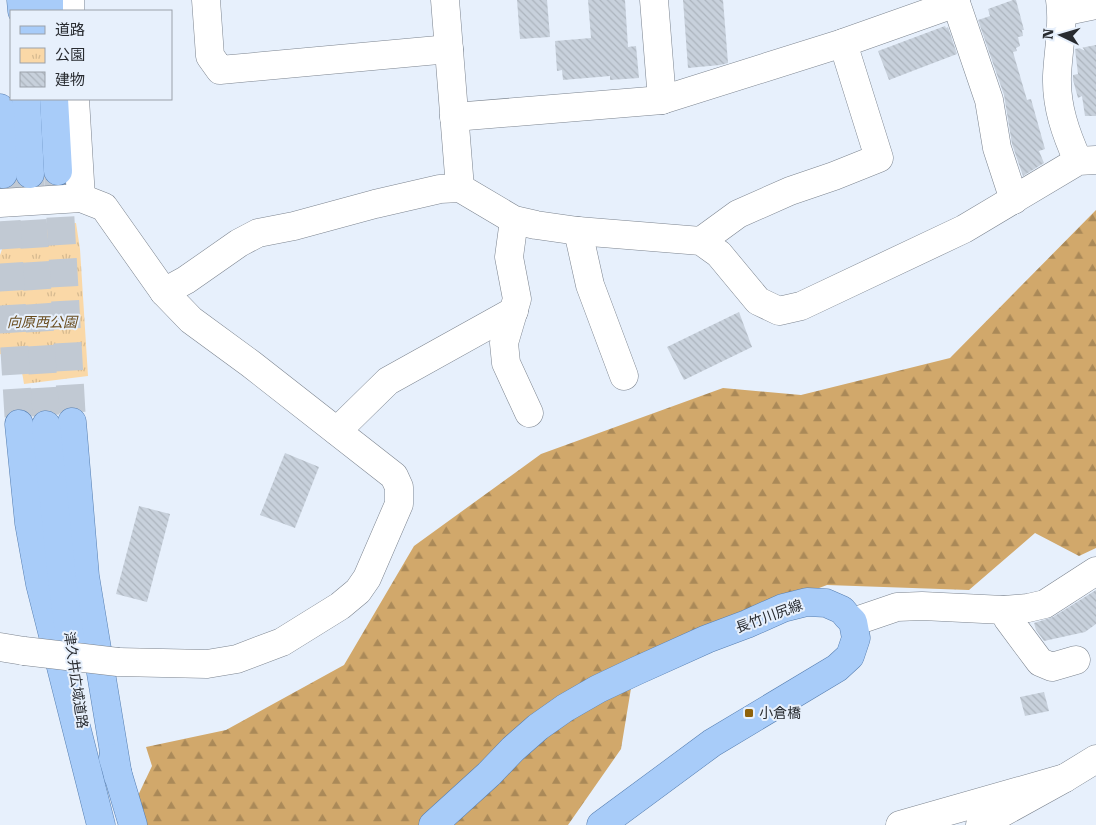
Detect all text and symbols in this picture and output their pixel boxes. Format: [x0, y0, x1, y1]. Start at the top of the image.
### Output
legend [10, 10, 172, 100]
north arrow [1036, 10, 1086, 60]
text: 道路 [55, 21, 85, 39]
text: N [1040, 28, 1057, 40]
text: 公園 [55, 46, 85, 64]
text: 建物 [55, 71, 85, 89]
park label: 向原西公園 [7, 314, 79, 330]
street label: 長竹川尻線 [733, 597, 805, 635]
street label: 津久井広域道路 [61, 630, 91, 730]
place label: 小倉橋 [759, 705, 801, 721]
marker: 小倉橋 [743, 707, 755, 719]

